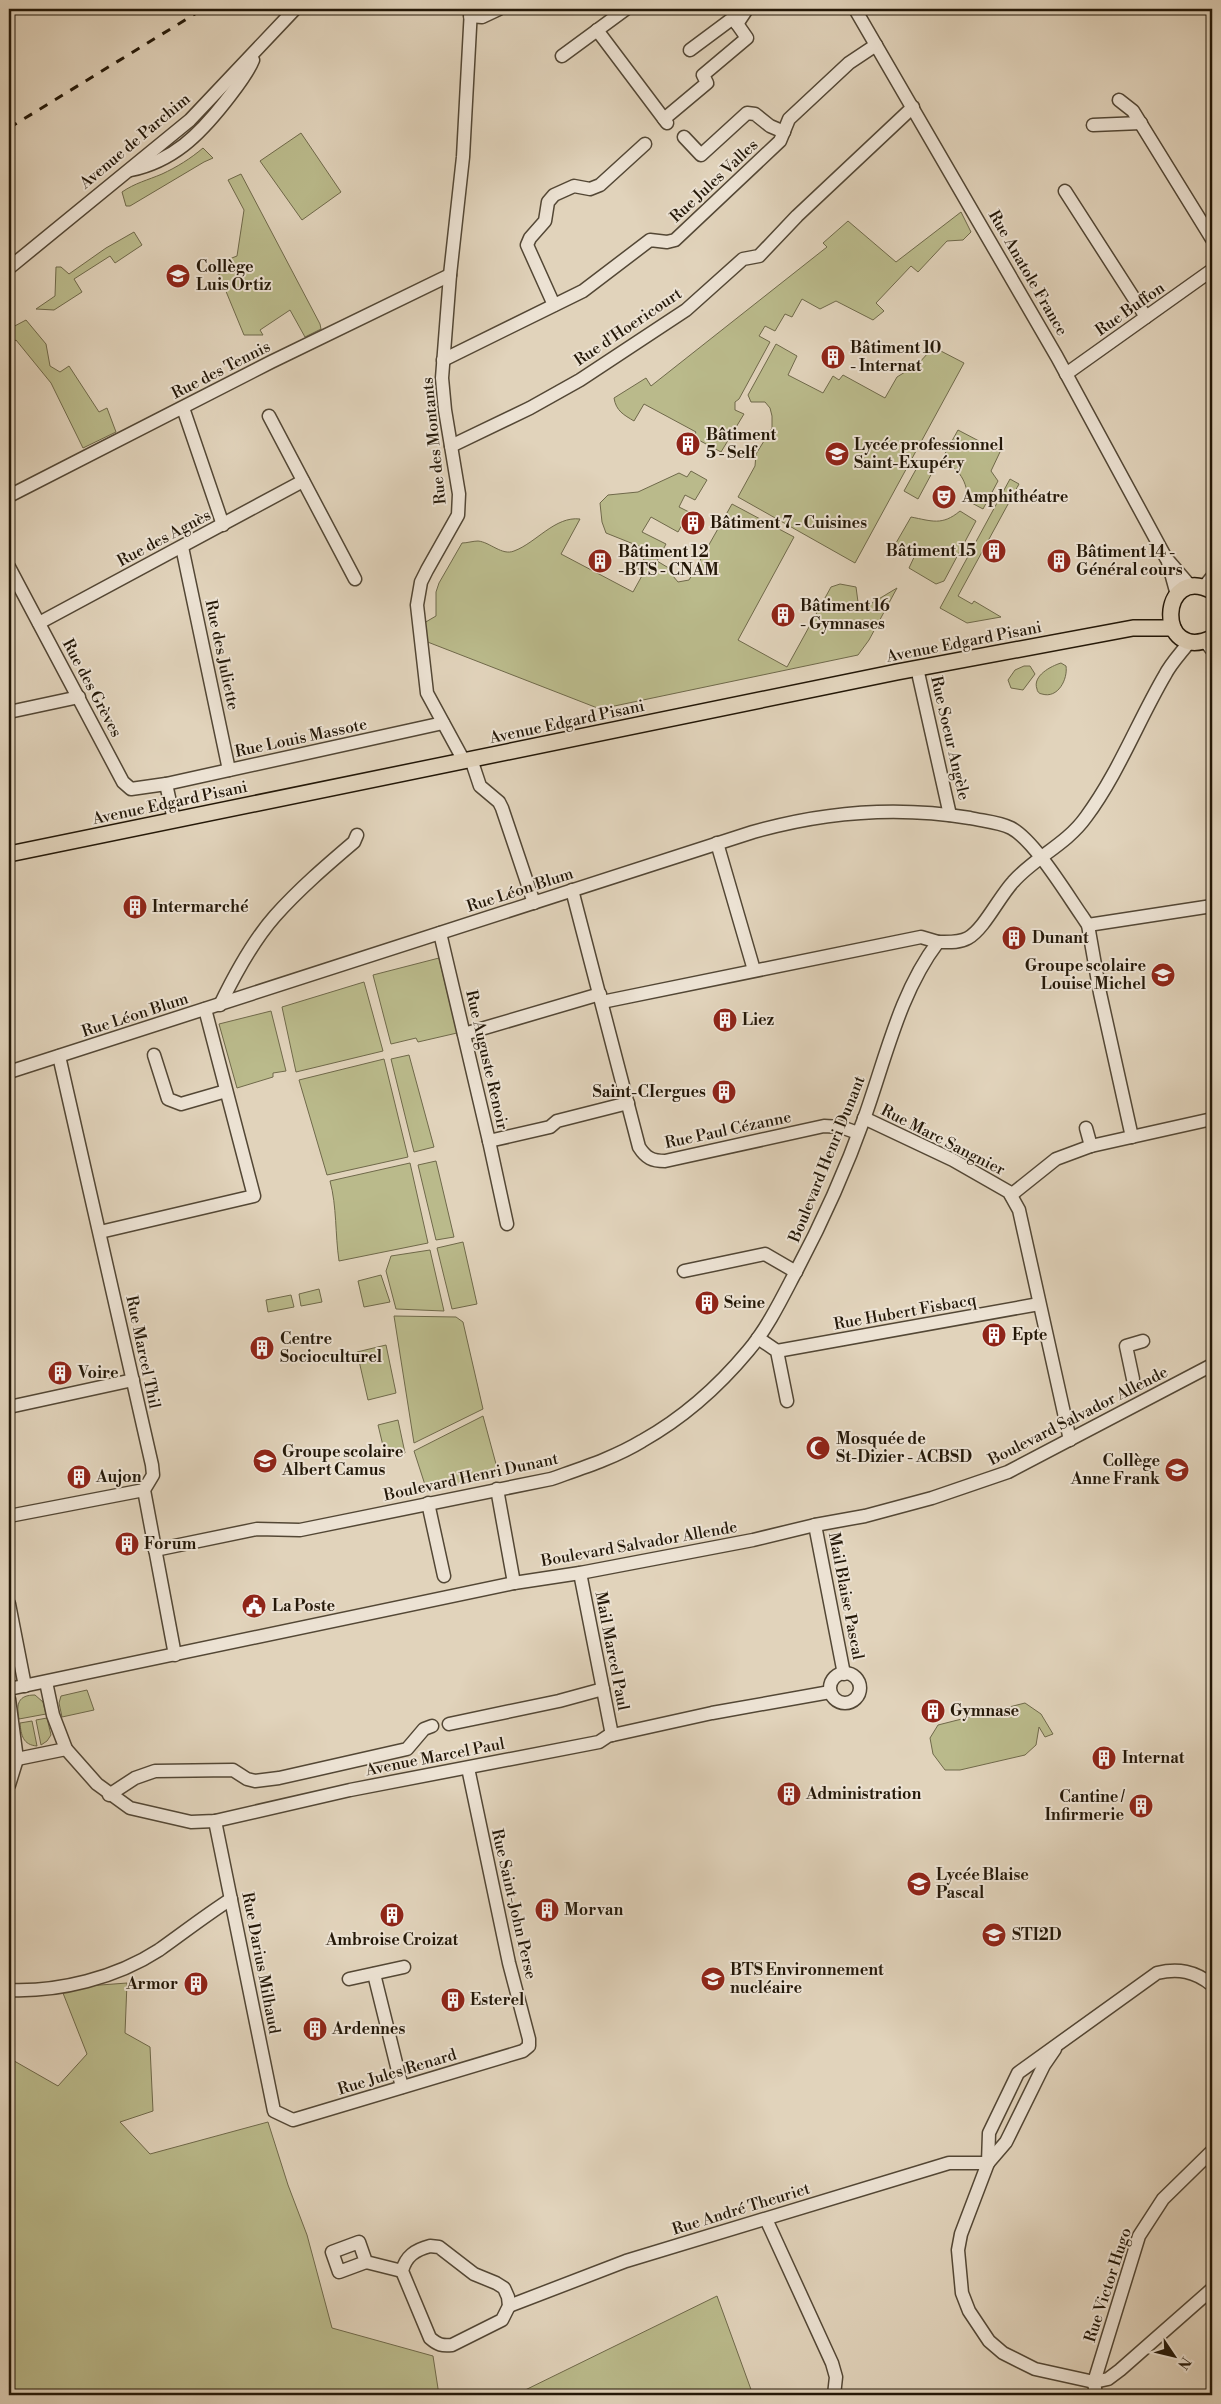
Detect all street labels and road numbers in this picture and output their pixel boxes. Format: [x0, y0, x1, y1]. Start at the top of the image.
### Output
street label: Avenue de Parchim [75, 89, 194, 194]
street label: Rue Jules Valles [666, 135, 762, 227]
street label: Rue Anatole France [984, 207, 1072, 339]
street label: Rue Buffon [1091, 277, 1169, 340]
street label: Rue d'Hoericourt [570, 283, 686, 370]
street label: Rue des Tennis [168, 337, 274, 403]
street label: Rue des Montants [417, 376, 451, 506]
street label: Rue des Agnès [114, 505, 214, 571]
street label: Rue des Juliette [201, 598, 243, 712]
street label: Avenue Edgard Pisani [884, 617, 1043, 667]
street label: Rue des Grèves [58, 635, 126, 741]
street label: Rue Soeur Angèle [926, 674, 974, 802]
street label: Avenue Edgard Pisani [487, 696, 646, 748]
street label: Rue Louis Massote [233, 714, 369, 762]
street label: Avenue Edgard Pisani [90, 777, 249, 829]
street label: Rue Léon Blum [464, 863, 576, 917]
street label: Rue Léon Blum [79, 988, 191, 1042]
street label: Rue Auguste Renoir [461, 988, 513, 1132]
street label: Boulevard Henri Dunant [784, 1072, 870, 1246]
street label: Rue Marc Sangnier [878, 1100, 1009, 1180]
street label: Rue Paul Cézanne [663, 1107, 793, 1153]
street label: Rue Hubert Fisbacq [832, 1290, 978, 1334]
street label: Rue Marcel Thil [121, 1294, 165, 1411]
street label: Boulevard Salvador Allende [984, 1362, 1171, 1471]
street label: Boulevard Henri Dunant [381, 1449, 560, 1505]
street label: Boulevard Salvador Allende [538, 1517, 739, 1571]
street label: Mail Blaise Pascal [824, 1531, 868, 1662]
street label: Mail Marcel Paul [591, 1590, 633, 1712]
street label: Avenue Marcel Paul [363, 1734, 506, 1780]
street label: Rue Saint-John Perse [487, 1827, 541, 1981]
street label: Rue Darius Milhaud [237, 1890, 285, 2036]
street label: Rue Jules Renard [335, 2044, 459, 2100]
street label: Rue André Theuriet [670, 2178, 813, 2240]
street label: Rue Victor Hugo [1080, 2225, 1136, 2345]

